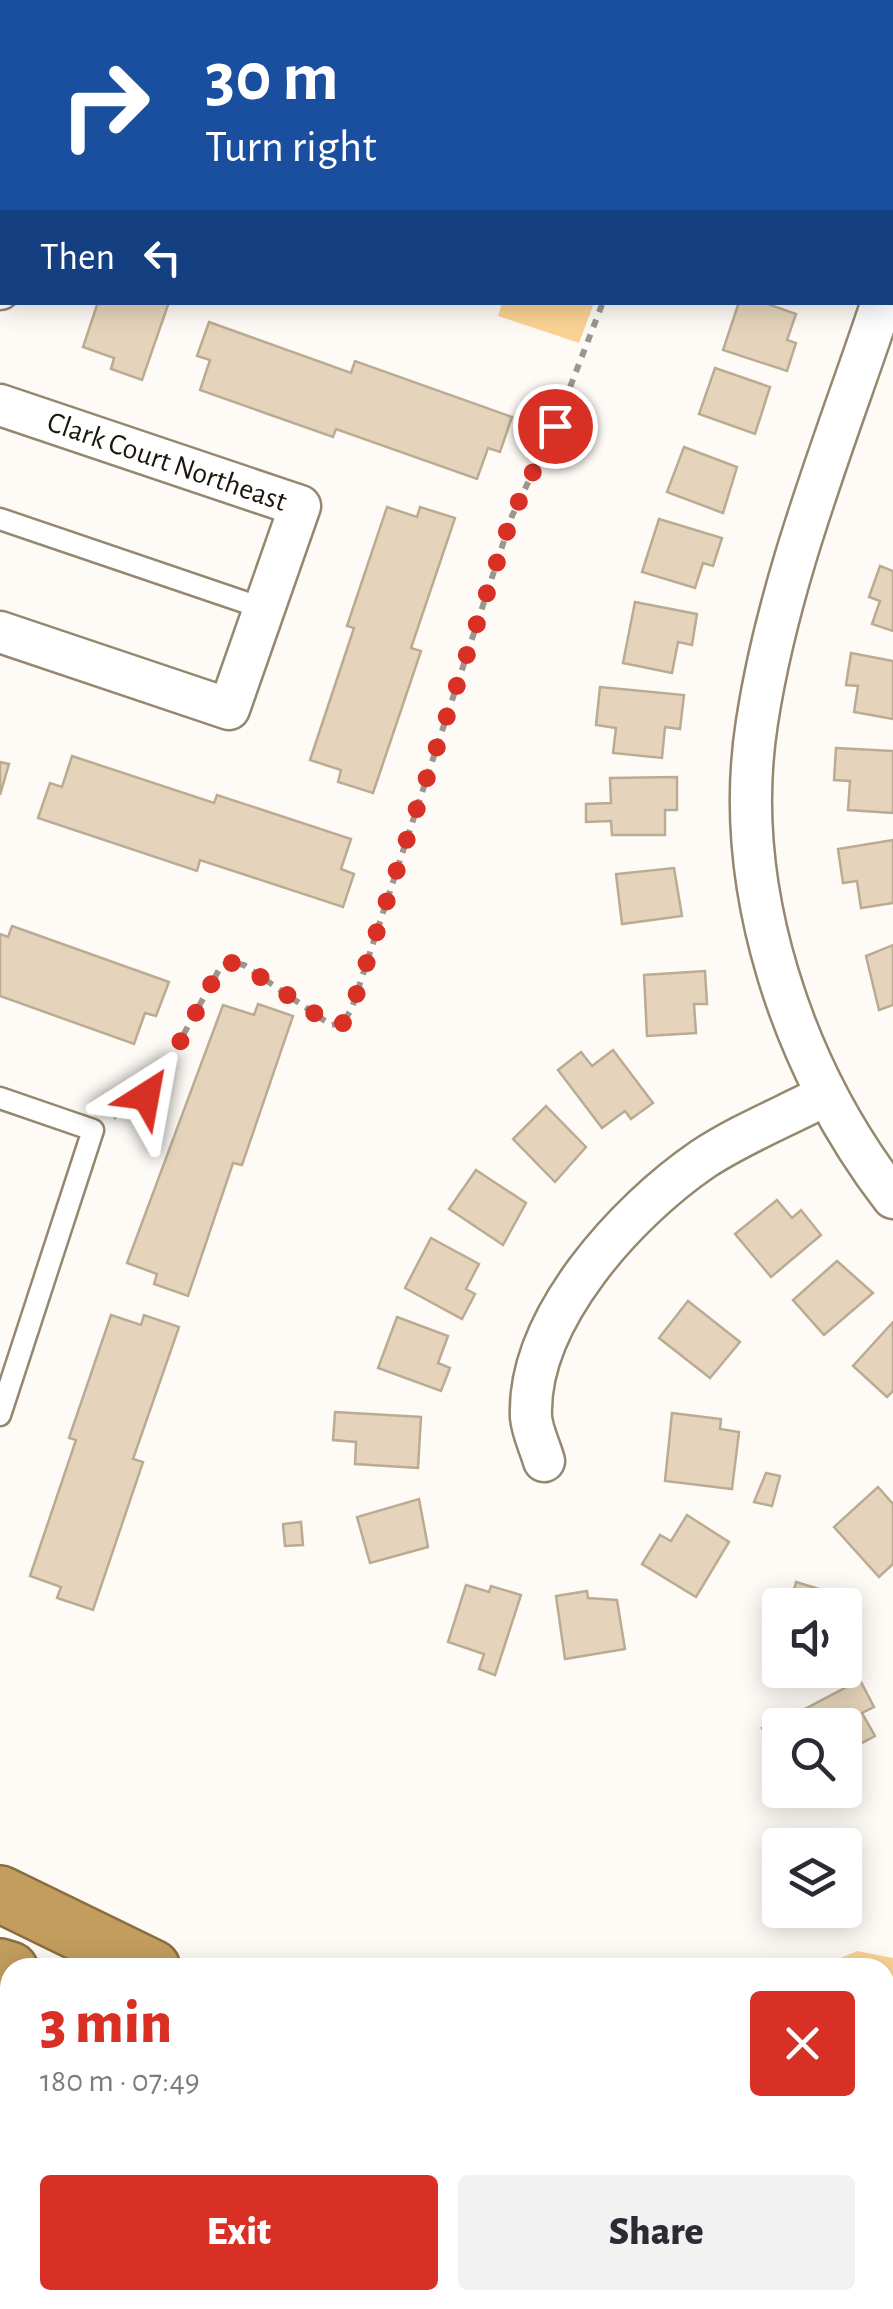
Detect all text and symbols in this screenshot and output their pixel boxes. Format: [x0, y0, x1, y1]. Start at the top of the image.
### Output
icon: right [40, 40, 170, 170]
text: 30 m [205, 43, 339, 113]
text: Turn right [205, 125, 377, 170]
icon: left [135, 230, 190, 285]
text: Then [40, 239, 115, 277]
pin [513, 384, 598, 469]
icon: arrive [528, 399, 583, 454]
street label: Clark Court Northeast [43, 407, 291, 517]
position arrow [94, 1044, 198, 1148]
map controls [762, 1588, 862, 1928]
button: sound [762, 1588, 862, 1688]
button: search [762, 1708, 862, 1808]
button: layers [762, 1828, 862, 1928]
button: close [750, 1991, 855, 2096]
text: 3 min [40, 1994, 172, 2054]
text: 180 m · 07:49 [40, 2065, 200, 2097]
button: Exit [40, 2175, 438, 2290]
button: Share [458, 2175, 855, 2290]

